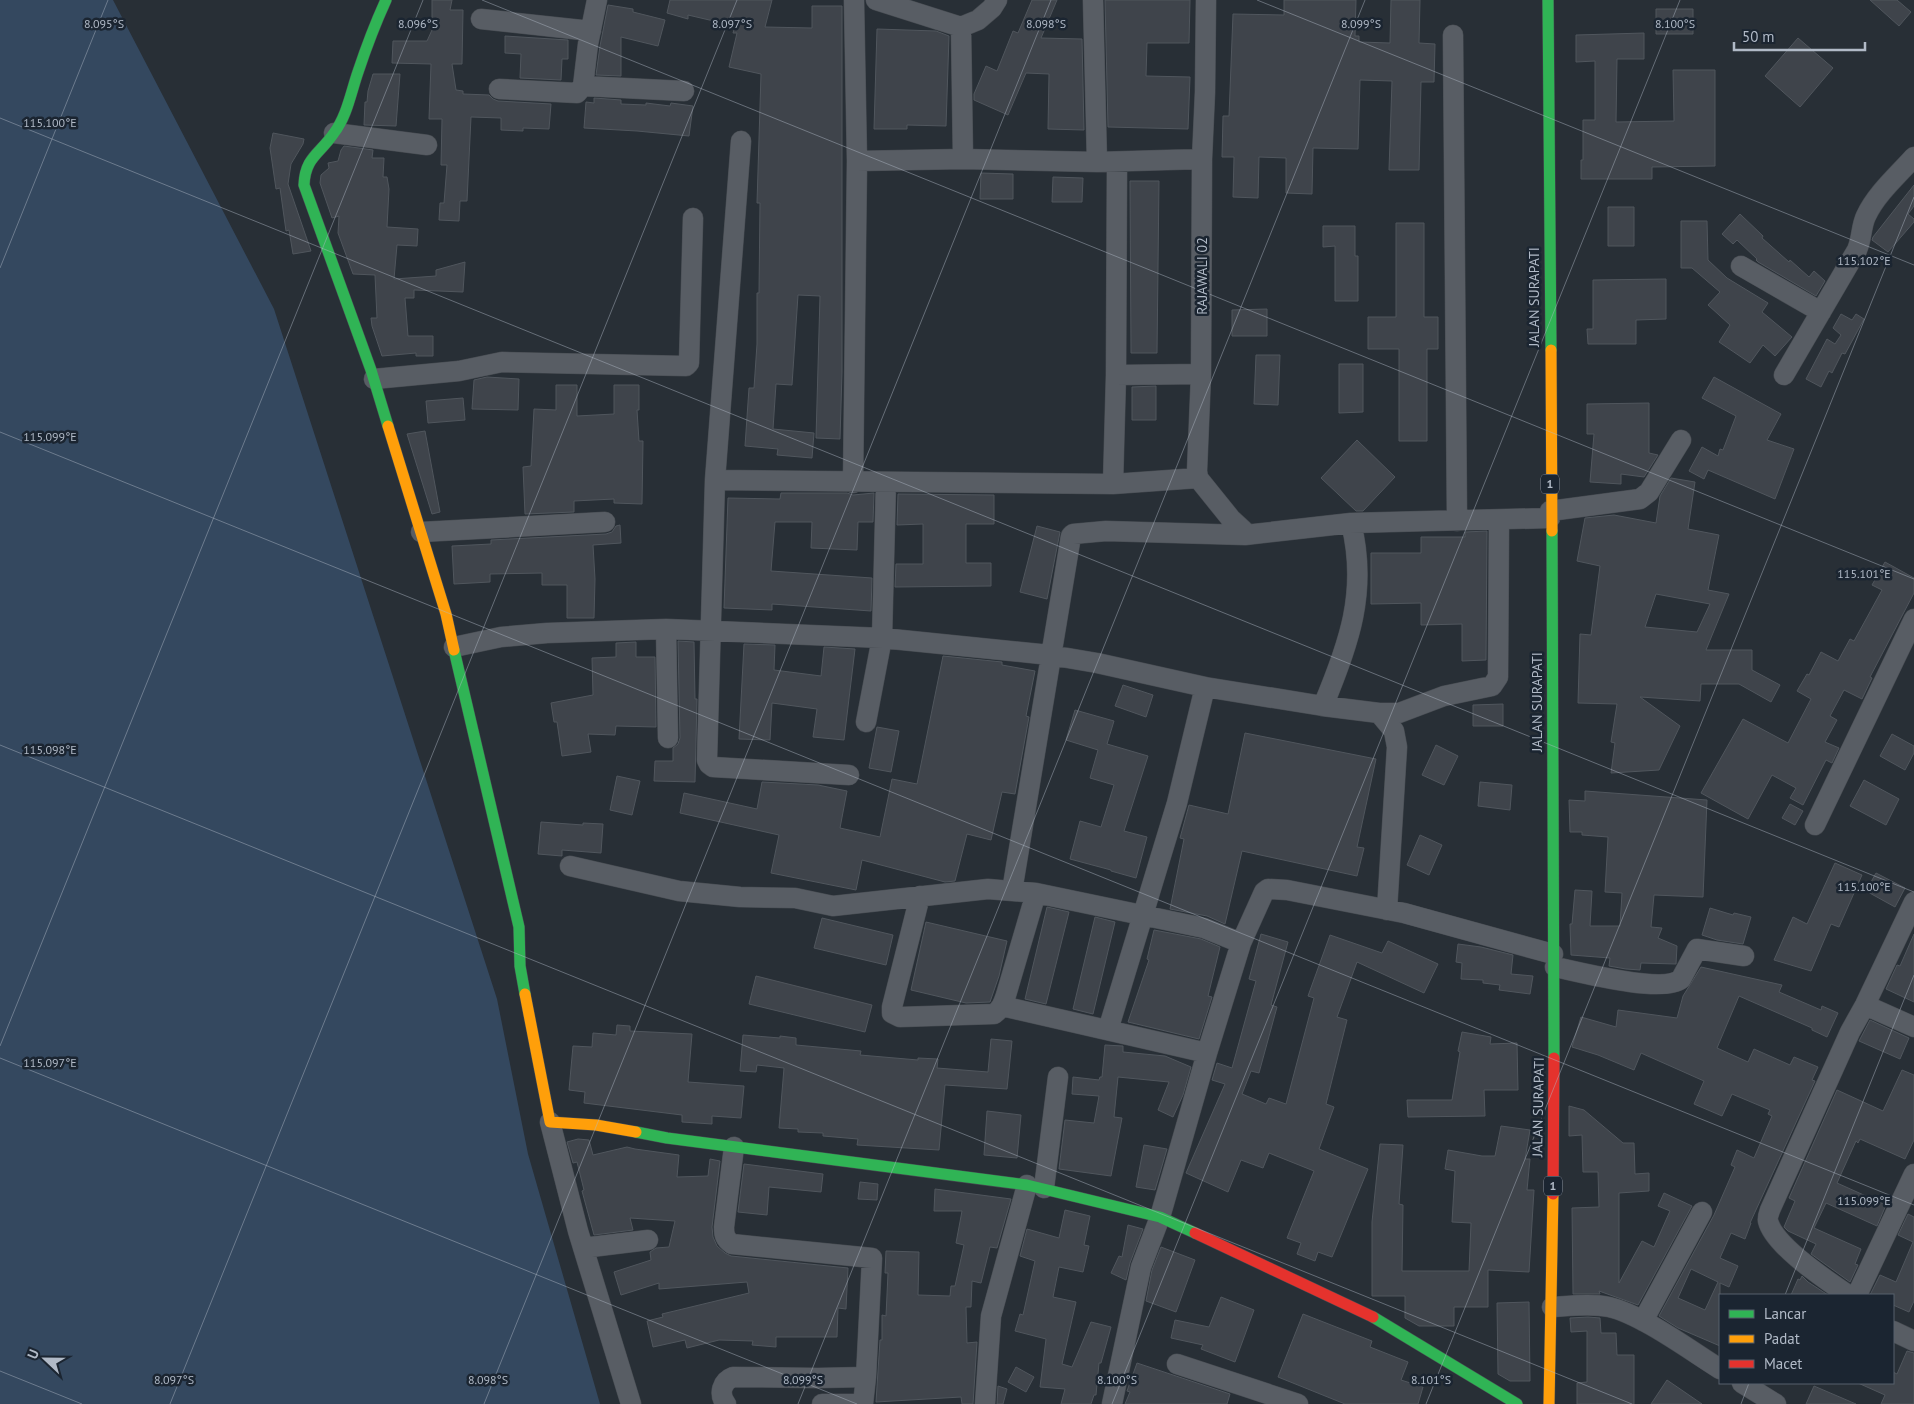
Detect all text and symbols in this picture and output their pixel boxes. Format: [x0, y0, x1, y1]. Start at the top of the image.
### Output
text: 8.095°S [84, 16, 124, 31]
text: 8.096°S [398, 16, 438, 31]
text: 8.097°S [712, 16, 752, 31]
text: 8.098°S [1026, 16, 1066, 31]
text: 8.099°S [1341, 16, 1381, 31]
text: 8.100°S [1655, 16, 1695, 31]
scale bar [1734, 20, 1865, 52]
text: 50 m [1742, 27, 1775, 46]
text: 115.100°E [23, 115, 77, 130]
street label: RAJAWALI 02 [1193, 237, 1211, 315]
street label: JALAN SURAPATI [1525, 247, 1543, 348]
text: 115.102°E [1837, 253, 1891, 268]
text: 115.099°E [23, 429, 77, 444]
road number: 1 [1541, 474, 1559, 494]
text: 115.101°E [1837, 566, 1891, 581]
street label: JALAN SURAPATI [1528, 652, 1546, 753]
text: 115.098°E [23, 742, 77, 757]
text: 115.100°E [1837, 879, 1891, 894]
text: 115.097°E [23, 1055, 77, 1070]
street label: JALAN SURAPATI [1528, 1057, 1548, 1158]
road number: 1 [1544, 1176, 1562, 1196]
text: 115.099°E [1837, 1193, 1891, 1208]
legend [1719, 1294, 1894, 1384]
text: Lancar [1764, 1304, 1806, 1323]
text: Padat [1764, 1329, 1800, 1348]
north arrow [20, 1334, 70, 1384]
text: U [23, 1347, 43, 1362]
text: Macet [1764, 1354, 1802, 1373]
text: 8.097°S [154, 1372, 194, 1387]
text: 8.098°S [468, 1372, 508, 1387]
text: 8.099°S [783, 1372, 823, 1387]
text: 8.100°S [1097, 1372, 1137, 1387]
text: 8.101°S [1411, 1372, 1451, 1387]

